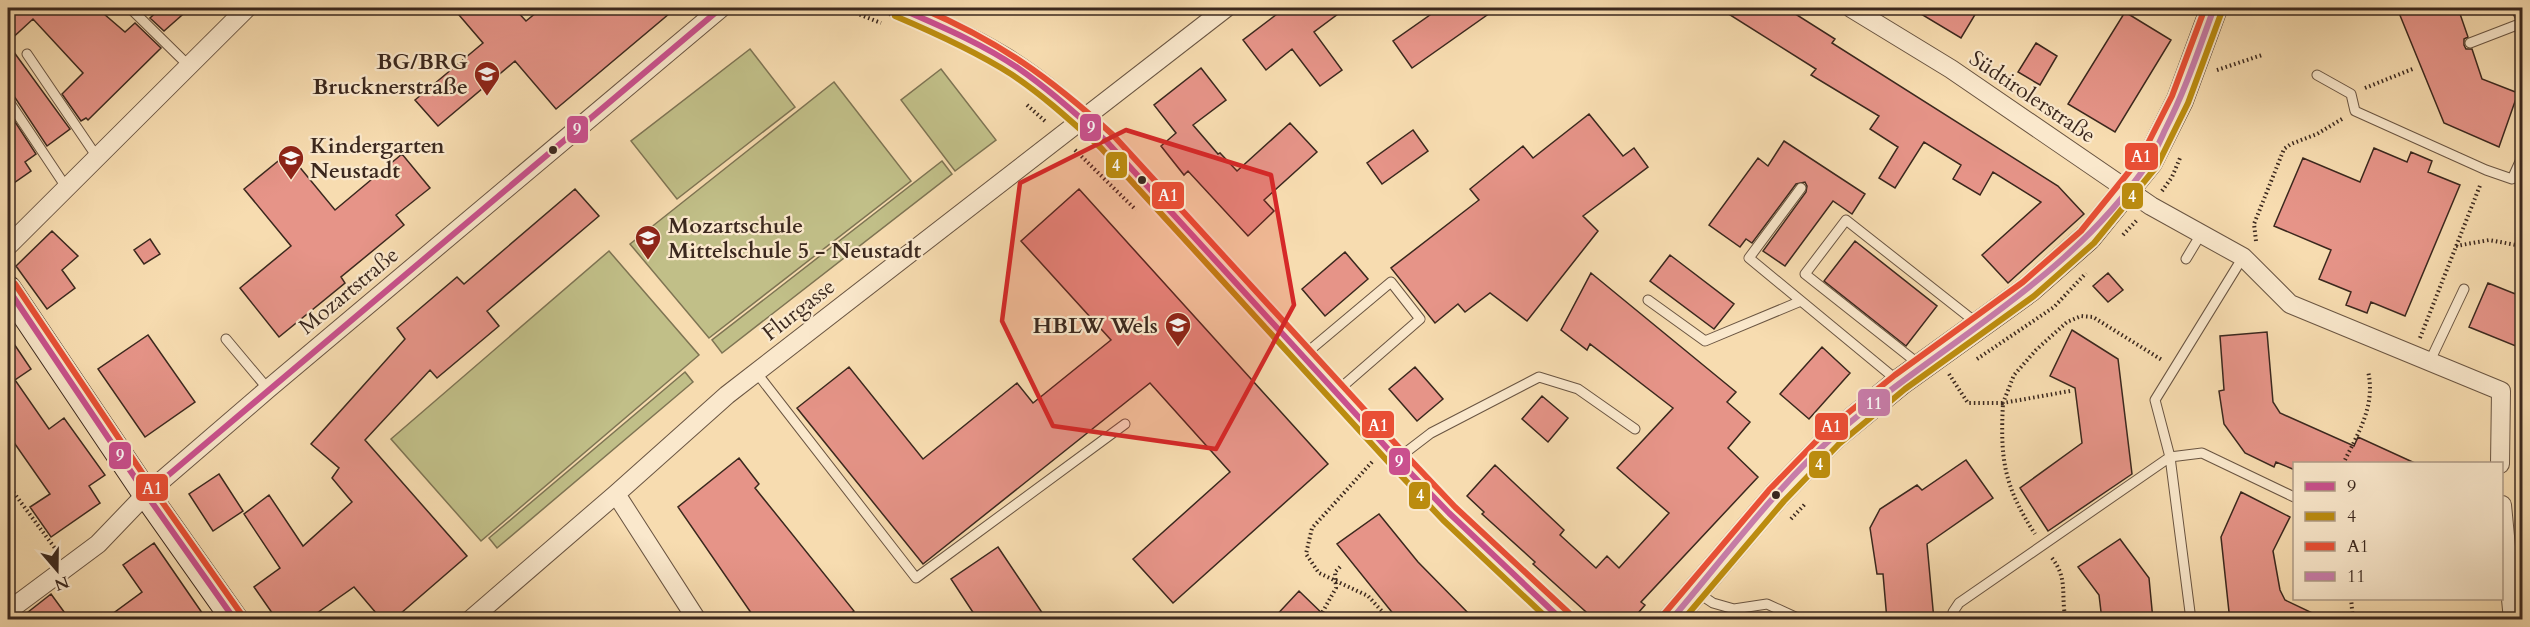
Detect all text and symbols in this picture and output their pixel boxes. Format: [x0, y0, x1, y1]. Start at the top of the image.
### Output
street label: Südtirolerstraße [1963, 43, 2102, 150]
place label: BG/BRG Brucknerstraße [312, 47, 468, 102]
school or university icon: BG/BRG Brucknerstraße [472, 59, 502, 97]
line badge: 9 [1079, 113, 1102, 142]
line badge: 9 [566, 115, 589, 144]
text: 9 [1087, 117, 1095, 139]
text: 9 [573, 119, 581, 141]
place label: Kindergarten Neustadt [310, 131, 445, 186]
line badge: A1 [2124, 142, 2159, 171]
school or university icon: Kindergarten Neustadt [276, 143, 306, 181]
unlabelled marker [547, 144, 559, 156]
text: A1 [2131, 146, 2151, 168]
line badge: 4 [1105, 151, 1128, 179]
text: 4 [1112, 155, 1120, 177]
unlabelled marker [1136, 174, 1148, 186]
line badge: A1 [1151, 181, 1185, 210]
line badge: 4 [2121, 182, 2144, 210]
text: A1 [1158, 185, 1178, 207]
text: 4 [2128, 186, 2136, 208]
place label: Mozartschule Mittelschule 5 - Neustadt [668, 211, 922, 266]
school or university icon: Mozartschule Mittelschule 5 - Neustadt [633, 223, 663, 261]
street label: Mozartstraße [292, 240, 405, 341]
street label: Flurgasse [756, 272, 841, 348]
school or university icon: HBLW Wels [1163, 310, 1193, 348]
place label: HBLW Wels [1033, 311, 1158, 341]
line badge: 11 [1857, 388, 1891, 417]
text: 11 [1866, 393, 1882, 415]
line badge: A1 [1361, 410, 1395, 439]
line badge: A1 [1814, 412, 1849, 441]
text: A1 [1368, 415, 1388, 437]
text: A1 [1821, 416, 1841, 438]
line badge: 9 [108, 441, 132, 470]
text: 9 [116, 445, 124, 467]
line badge: 9 [1388, 447, 1411, 476]
line badge: 4 [1808, 450, 1831, 479]
text: 9 [1395, 451, 1403, 473]
text: 4 [1815, 454, 1823, 476]
legend [2293, 462, 2503, 600]
line badge: A1 [135, 473, 169, 502]
text: 9 [2347, 474, 2356, 499]
text: A1 [142, 478, 162, 500]
line badge: 4 [1408, 481, 1431, 510]
text: 4 [1416, 485, 1424, 507]
unlabelled marker [1770, 489, 1782, 501]
text: 4 [2347, 504, 2356, 529]
text: A1 [2347, 534, 2369, 559]
north arrow [27, 540, 87, 600]
text: 11 [2347, 564, 2365, 589]
text: N [51, 570, 72, 596]

